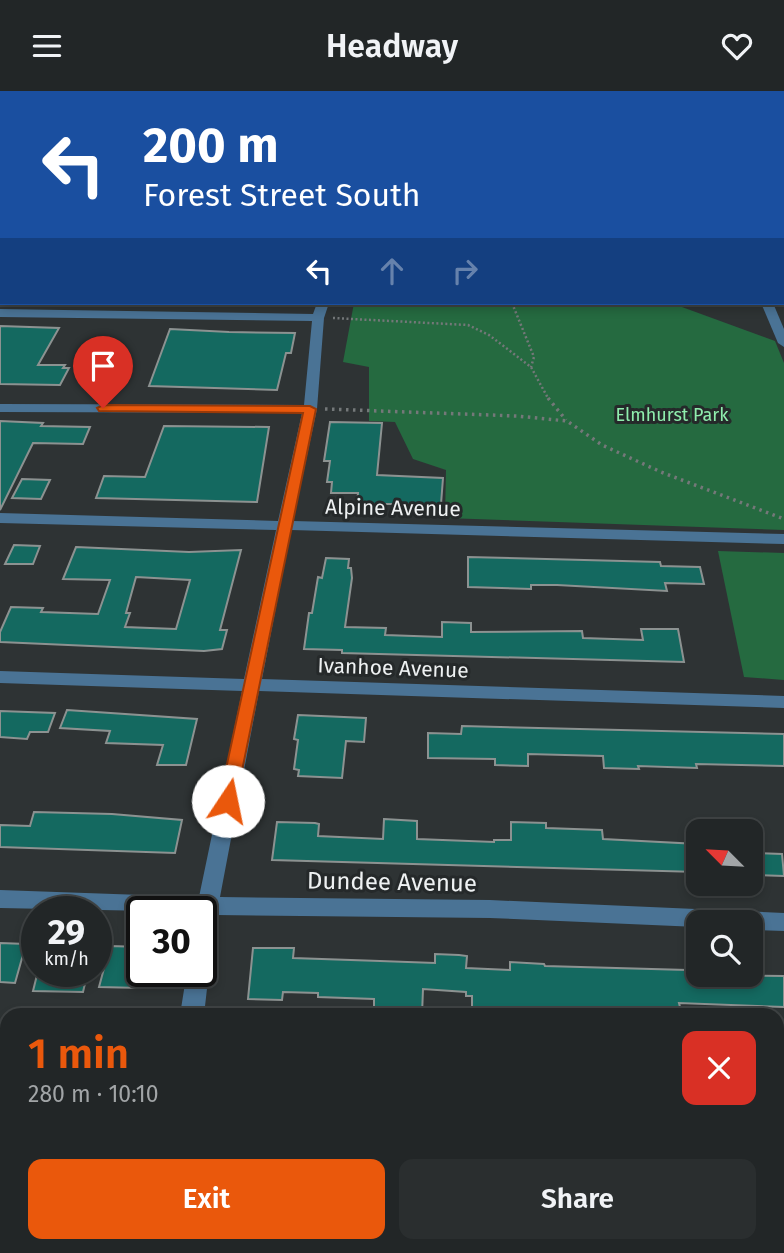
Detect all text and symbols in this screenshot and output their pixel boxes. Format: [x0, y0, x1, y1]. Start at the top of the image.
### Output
icon: menu [28, 27, 66, 65]
text: Headway [326, 27, 458, 65]
icon: heart [718, 27, 756, 65]
text: 200 m [143, 116, 279, 175]
icon: left [28, 119, 119, 210]
text: Forest Street South [143, 176, 420, 214]
icon: left [300, 252, 338, 290]
icon: ahead [373, 252, 411, 290]
icon: right [446, 252, 484, 290]
pin [73, 336, 133, 408]
icon: arrive [84, 347, 122, 385]
park label: Elmhurst Park [615, 404, 729, 426]
street label: Alpine Avenue [325, 494, 461, 522]
street label: Ivanhoe Avenue [317, 652, 469, 684]
position arrow [191, 764, 265, 838]
north arrow [686, 819, 763, 896]
map controls [686, 819, 763, 987]
street label: Dundee Avenue [307, 867, 477, 897]
speed limit sign: 30 [126, 896, 217, 987]
button: search [686, 910, 763, 987]
text: 29 [48, 911, 85, 953]
text: km/h [44, 948, 89, 970]
text: 1 min [28, 1029, 129, 1079]
button: close [682, 1031, 756, 1105]
text: 280 m · 10:10 [28, 1080, 159, 1108]
button: Exit [28, 1159, 385, 1239]
button: Share [399, 1159, 756, 1239]

